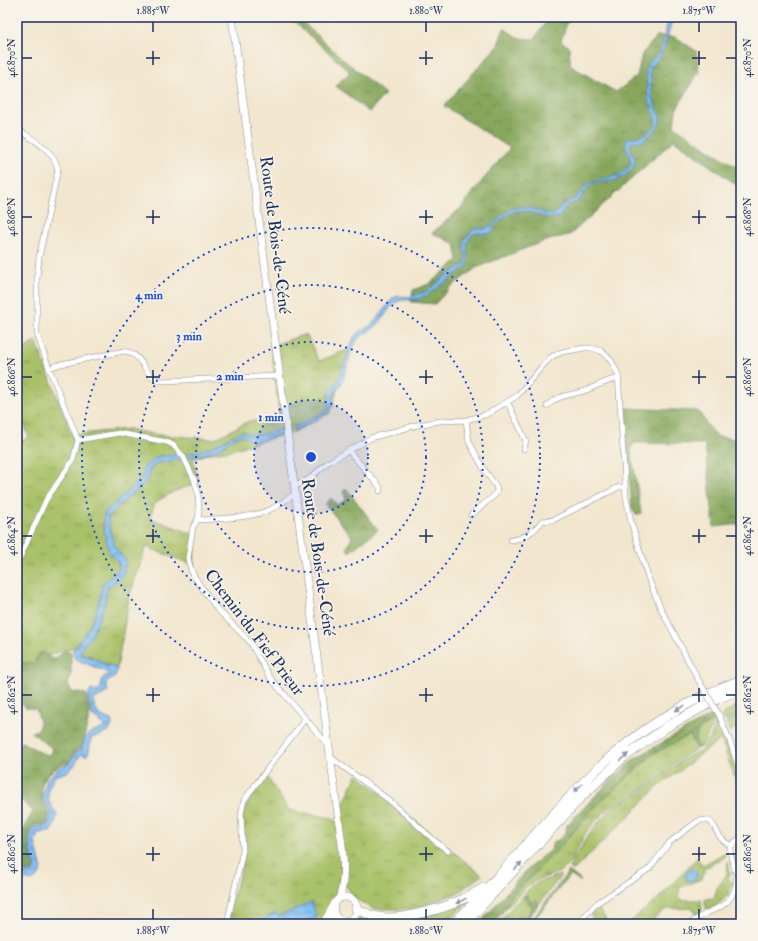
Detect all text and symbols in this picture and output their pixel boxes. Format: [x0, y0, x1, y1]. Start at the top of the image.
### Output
text: 1.885°W [137, 5, 170, 17]
text: 1.880°W [409, 5, 444, 17]
text: 1.875°W [683, 5, 716, 17]
text: 46.870°N [6, 38, 18, 78]
text: 46.870°N [742, 38, 754, 78]
street label: Route de Bois-de-Céné [255, 155, 296, 316]
text: 46.868°N [6, 197, 18, 237]
text: 46.868°N [742, 197, 754, 237]
text: 4 min [134, 288, 164, 303]
text: 3 min [176, 329, 203, 344]
text: 46.866°N [6, 357, 18, 397]
text: 46.866°N [742, 357, 754, 397]
text: 2 min [216, 369, 244, 384]
text: 1 min [258, 410, 285, 425]
centre of rings [304, 450, 318, 464]
street label: Route de Bois-de-Céné [297, 477, 340, 638]
text: 46.864°N [6, 516, 18, 556]
text: 46.864°N [742, 516, 754, 556]
street label: Chemin du Fief Prieur [200, 565, 310, 700]
text: 46.862°N [6, 675, 18, 715]
text: 46.862°N [742, 675, 754, 715]
one-way arrow [675, 705, 686, 711]
one-way arrow [619, 753, 630, 762]
one-way arrow [574, 783, 583, 793]
text: 46.860°N [6, 834, 18, 874]
text: 46.860°N [742, 834, 754, 874]
one-way arrow [514, 861, 523, 872]
one-way arrow [455, 898, 467, 904]
text: 1.885°W [137, 925, 170, 937]
text: 1.880°W [409, 925, 444, 937]
text: 1.875°W [683, 925, 716, 937]

